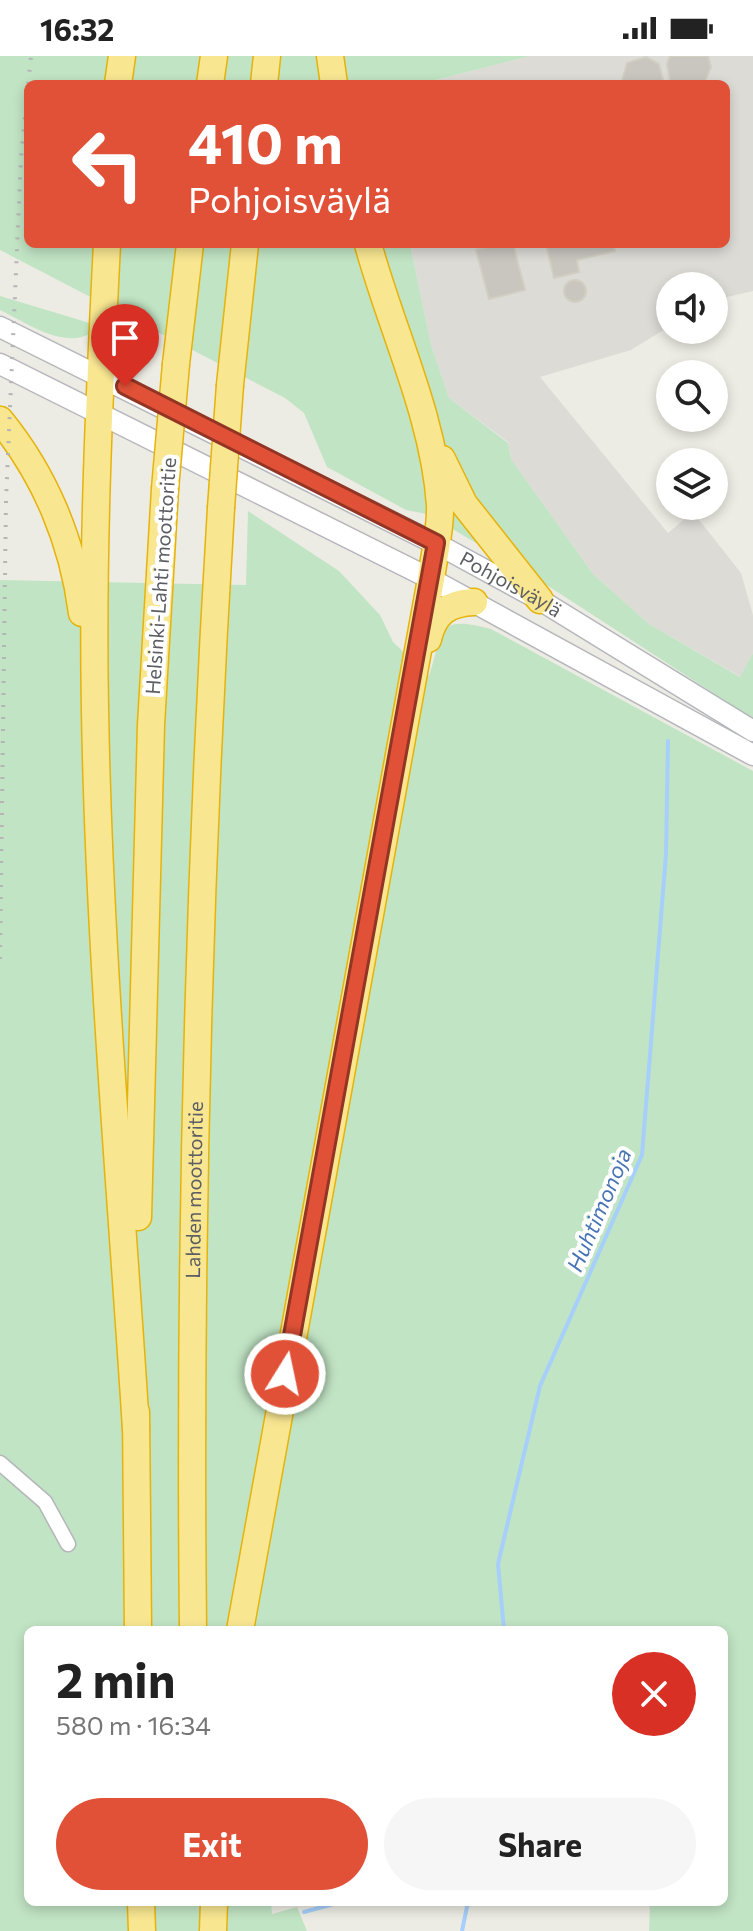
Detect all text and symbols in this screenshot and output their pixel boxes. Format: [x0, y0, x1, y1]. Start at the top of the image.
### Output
text: 16:32 [40, 10, 114, 47]
text: 410 m [188, 107, 343, 176]
icon: left [56, 112, 160, 216]
text: Pohjoisväylä [188, 176, 391, 220]
map controls [656, 272, 728, 520]
button: sound [656, 272, 728, 344]
pin [91, 304, 159, 386]
icon: arrive [103, 316, 147, 360]
button: search [656, 360, 728, 432]
button: layers [656, 448, 728, 520]
street label: Helsinki-Lahti moottoritie [140, 457, 180, 695]
street label: Pohjoisväylä [456, 546, 567, 622]
street label: Lahden moottoritie [180, 1101, 207, 1279]
water label: Huhtimonoja [560, 1144, 637, 1275]
position arrow [243, 1332, 327, 1416]
text: 2 min [56, 1649, 176, 1708]
button: close [612, 1652, 696, 1736]
text: 580 m · 16:34 [56, 1709, 211, 1740]
button: Exit [56, 1798, 368, 1890]
button: Share [384, 1798, 696, 1890]

